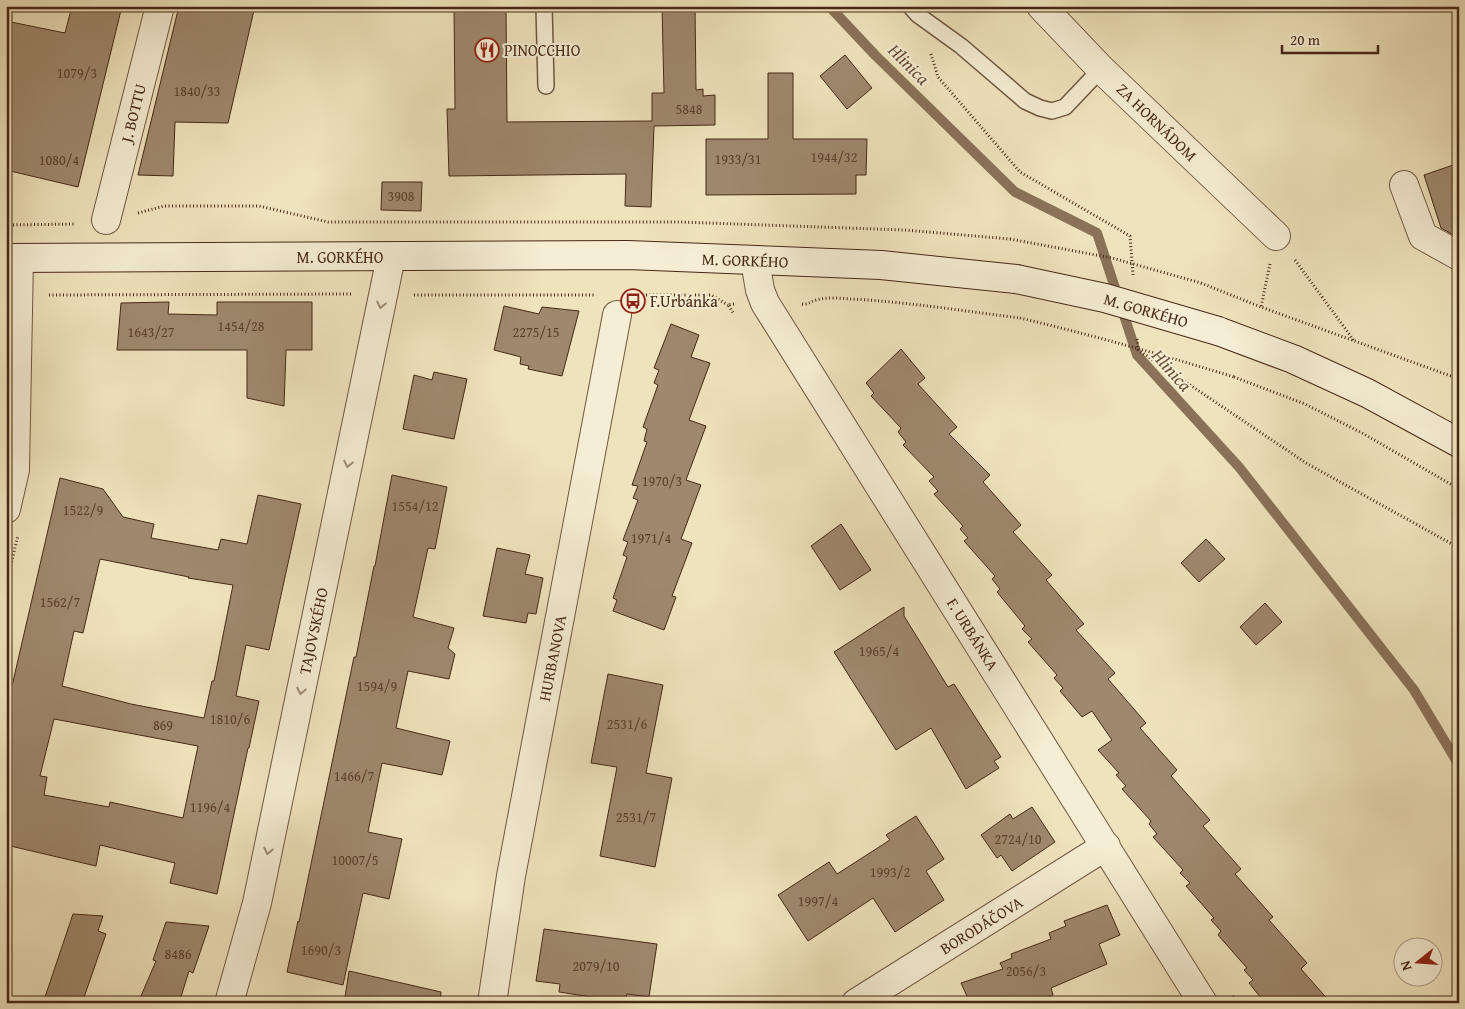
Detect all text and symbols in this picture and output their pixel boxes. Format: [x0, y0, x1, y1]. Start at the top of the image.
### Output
scale bar [1282, 22, 1379, 54]
text: 20 m [1290, 29, 1321, 50]
water label: Hlinica [881, 36, 936, 91]
restaurant icon: PINOCCHIO [474, 37, 500, 63]
place label: PINOCCHIO [504, 38, 581, 62]
house number: 1079/3 [57, 63, 97, 83]
street label: ZA HORNÁDOM [1111, 77, 1203, 167]
street label: J. BOTTU [114, 81, 152, 147]
house number: 1840/33 [173, 81, 221, 101]
house number: 5848 [676, 99, 703, 119]
house number: 1944/32 [810, 147, 858, 167]
house number: 1933/31 [714, 149, 762, 169]
house number: 1080/4 [39, 150, 79, 170]
house number: 3908 [388, 186, 415, 206]
street label: M. GORKÉHO [297, 245, 384, 269]
street label: M. GORKÉHO [701, 246, 789, 274]
street label: M. GORKÉHO [1101, 287, 1191, 334]
bus stop icon: F.Urbánka [620, 288, 646, 314]
place label: F.Urbánka [650, 289, 718, 313]
one-way arrow [376, 300, 386, 309]
house number: 1454/28 [217, 316, 265, 336]
house number: 1643/27 [127, 322, 175, 342]
house number: 2275/15 [512, 322, 560, 342]
water label: Hlinica [1145, 342, 1199, 398]
one-way arrow [343, 459, 354, 468]
house number: 1970/3 [642, 471, 682, 491]
house number: 1554/12 [391, 496, 439, 516]
house number: 1522/9 [63, 500, 103, 520]
house number: 1971/4 [631, 528, 671, 548]
street label: TAJOVSKÉHO [292, 585, 334, 677]
house number: 1562/7 [40, 592, 80, 612]
street label: F. URBÁNKA [941, 593, 1005, 675]
street label: HURBANOVA [532, 612, 572, 703]
house number: 1965/4 [859, 641, 899, 661]
house number: 1594/9 [357, 676, 397, 696]
one-way arrow [296, 687, 307, 696]
house number: 1810/6 [210, 709, 250, 729]
house number: 2531/6 [607, 714, 647, 734]
house number: 869 [153, 715, 173, 735]
house number: 1466/7 [334, 766, 374, 786]
house number: 1196/4 [190, 797, 230, 817]
house number: 2531/7 [616, 807, 656, 827]
house number: 2724/10 [994, 829, 1042, 849]
one-way arrow [263, 846, 274, 855]
house number: 10007/5 [331, 850, 379, 870]
house number: 1993/2 [870, 862, 910, 882]
street label: BORODÁČOVA [935, 890, 1027, 960]
house number: 1997/4 [798, 891, 838, 911]
north arrow [1392, 936, 1442, 986]
house number: 1690/3 [301, 940, 341, 960]
house number: 8486 [165, 944, 192, 964]
house number: 2079/10 [572, 956, 620, 976]
text: N [1394, 958, 1416, 973]
house number: 2056/3 [1006, 961, 1046, 981]

